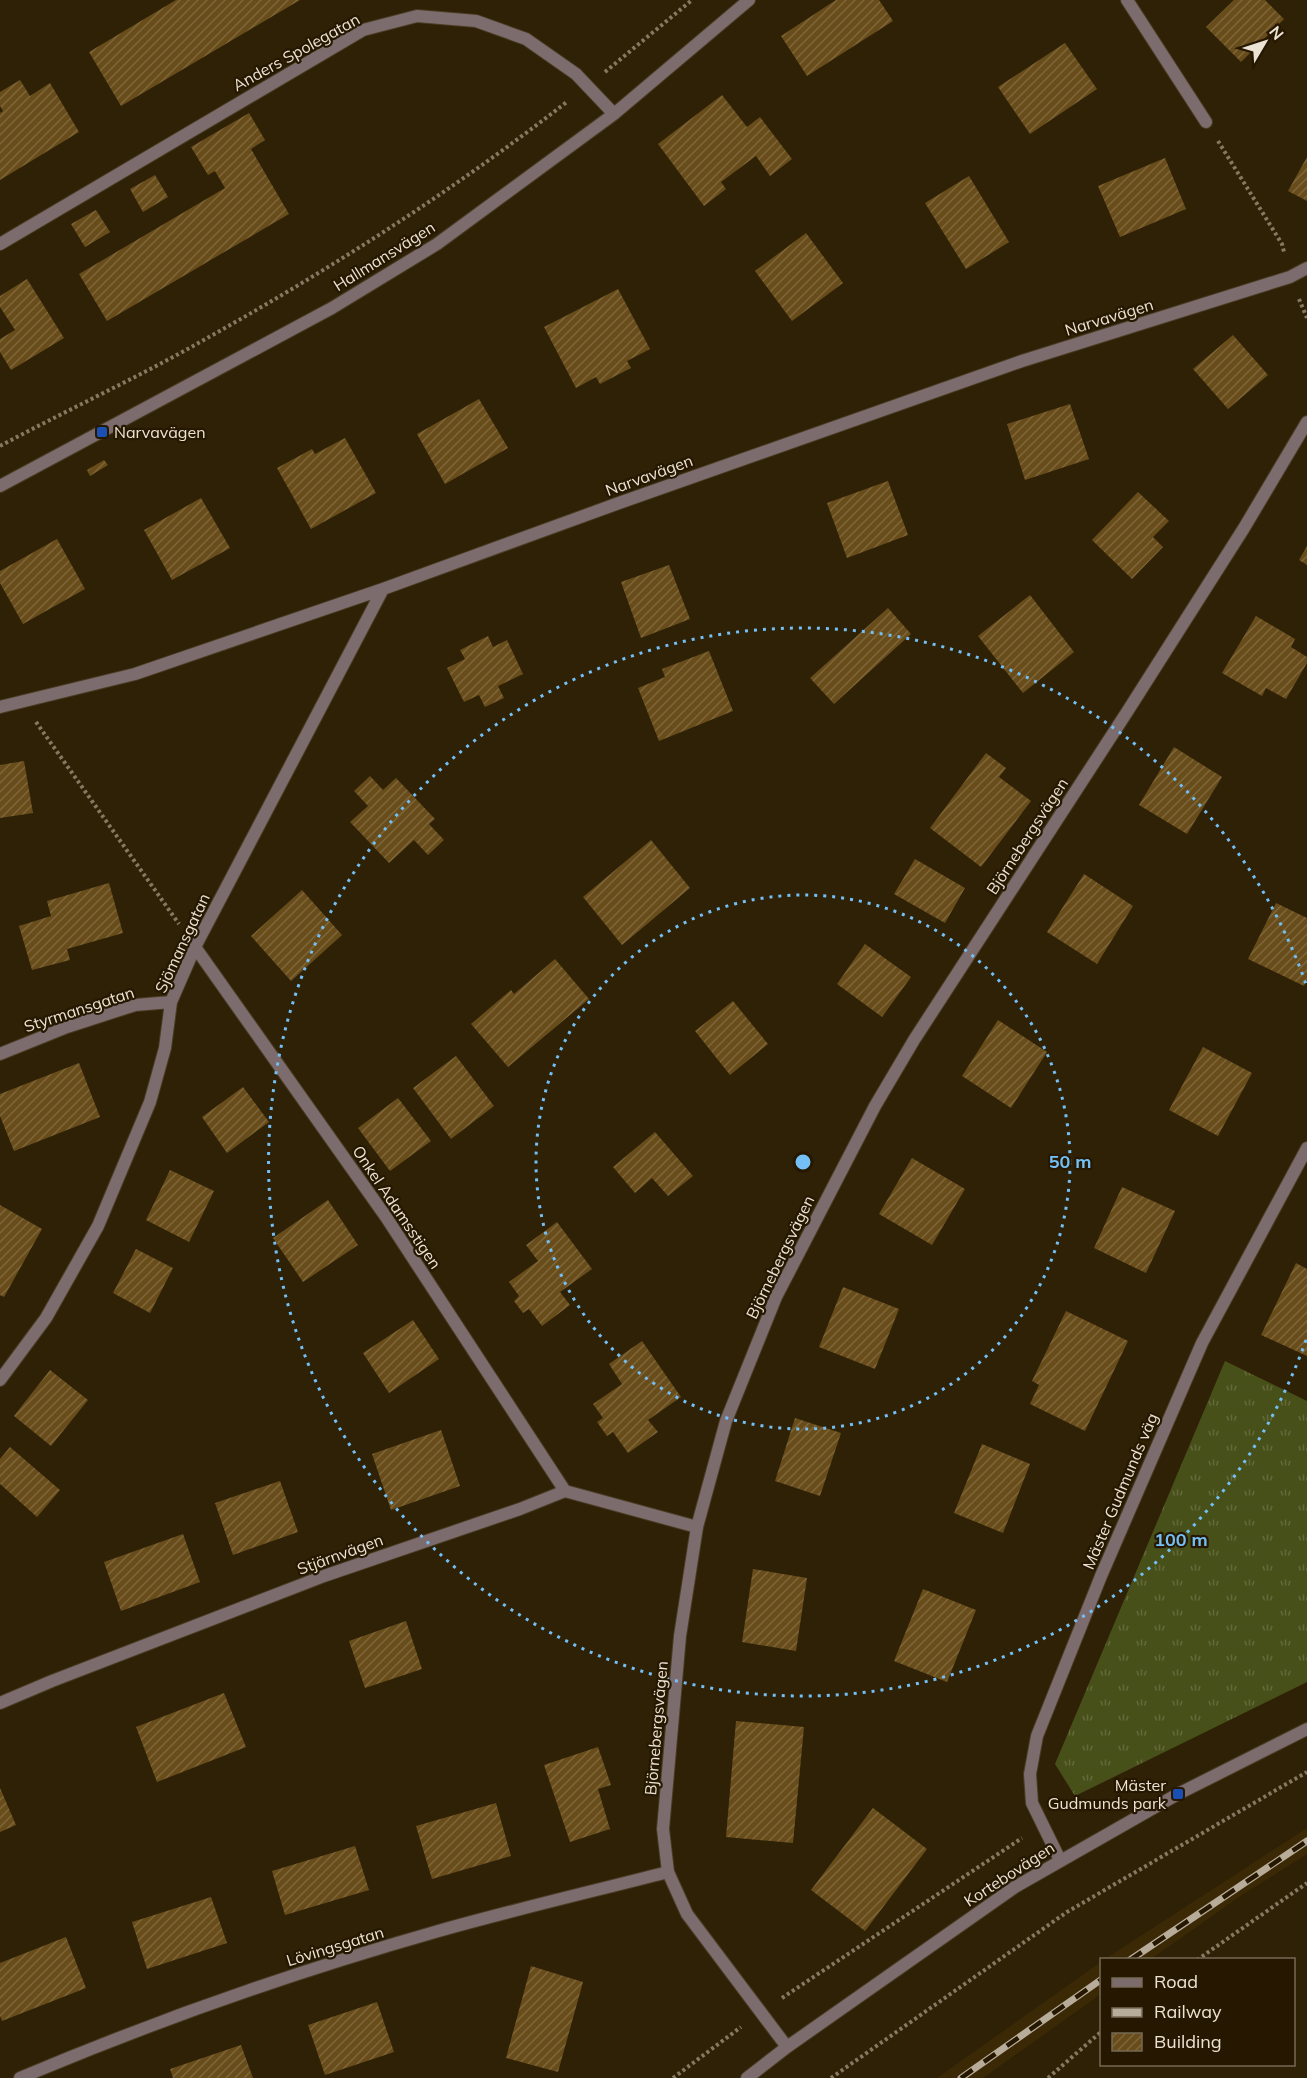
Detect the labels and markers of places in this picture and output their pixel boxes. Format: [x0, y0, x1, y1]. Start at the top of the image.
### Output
place label: Narvavägen [114, 422, 206, 442]
marker: Narvavägen [95, 425, 109, 439]
centre of rings [793, 1152, 813, 1172]
place label: Mäster Gudmunds park [1048, 1775, 1167, 1813]
marker: Mäster Gudmunds park [1171, 1787, 1185, 1801]

